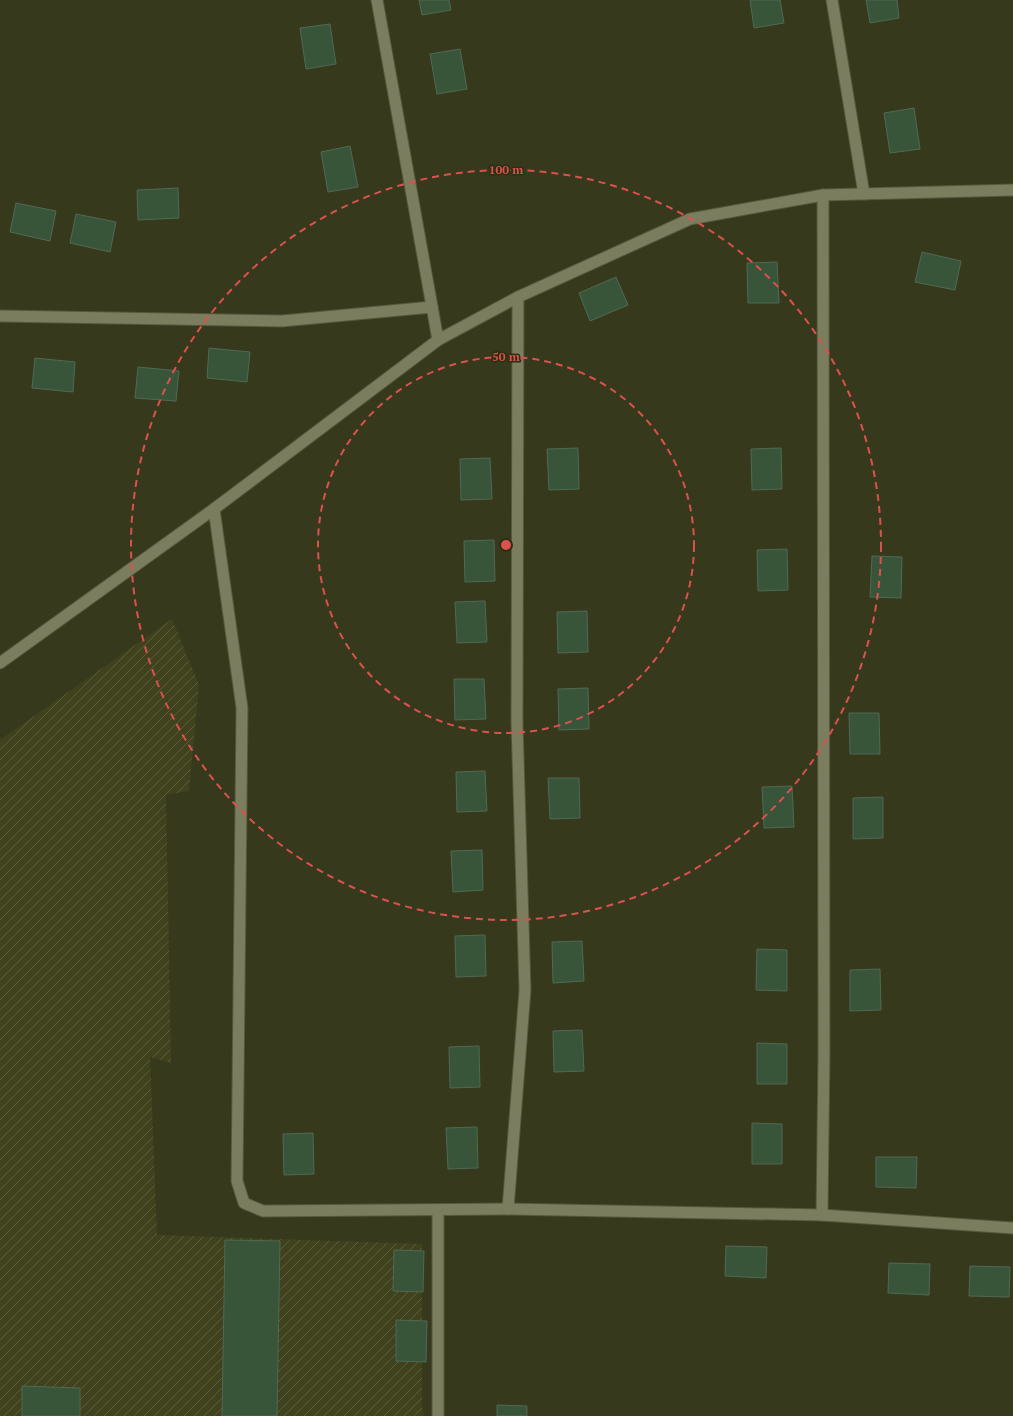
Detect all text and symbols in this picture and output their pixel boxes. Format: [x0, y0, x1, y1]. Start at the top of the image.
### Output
text: 100 m [489, 162, 523, 177]
text: 50 m [492, 349, 520, 364]
centre of rings [499, 538, 513, 552]

